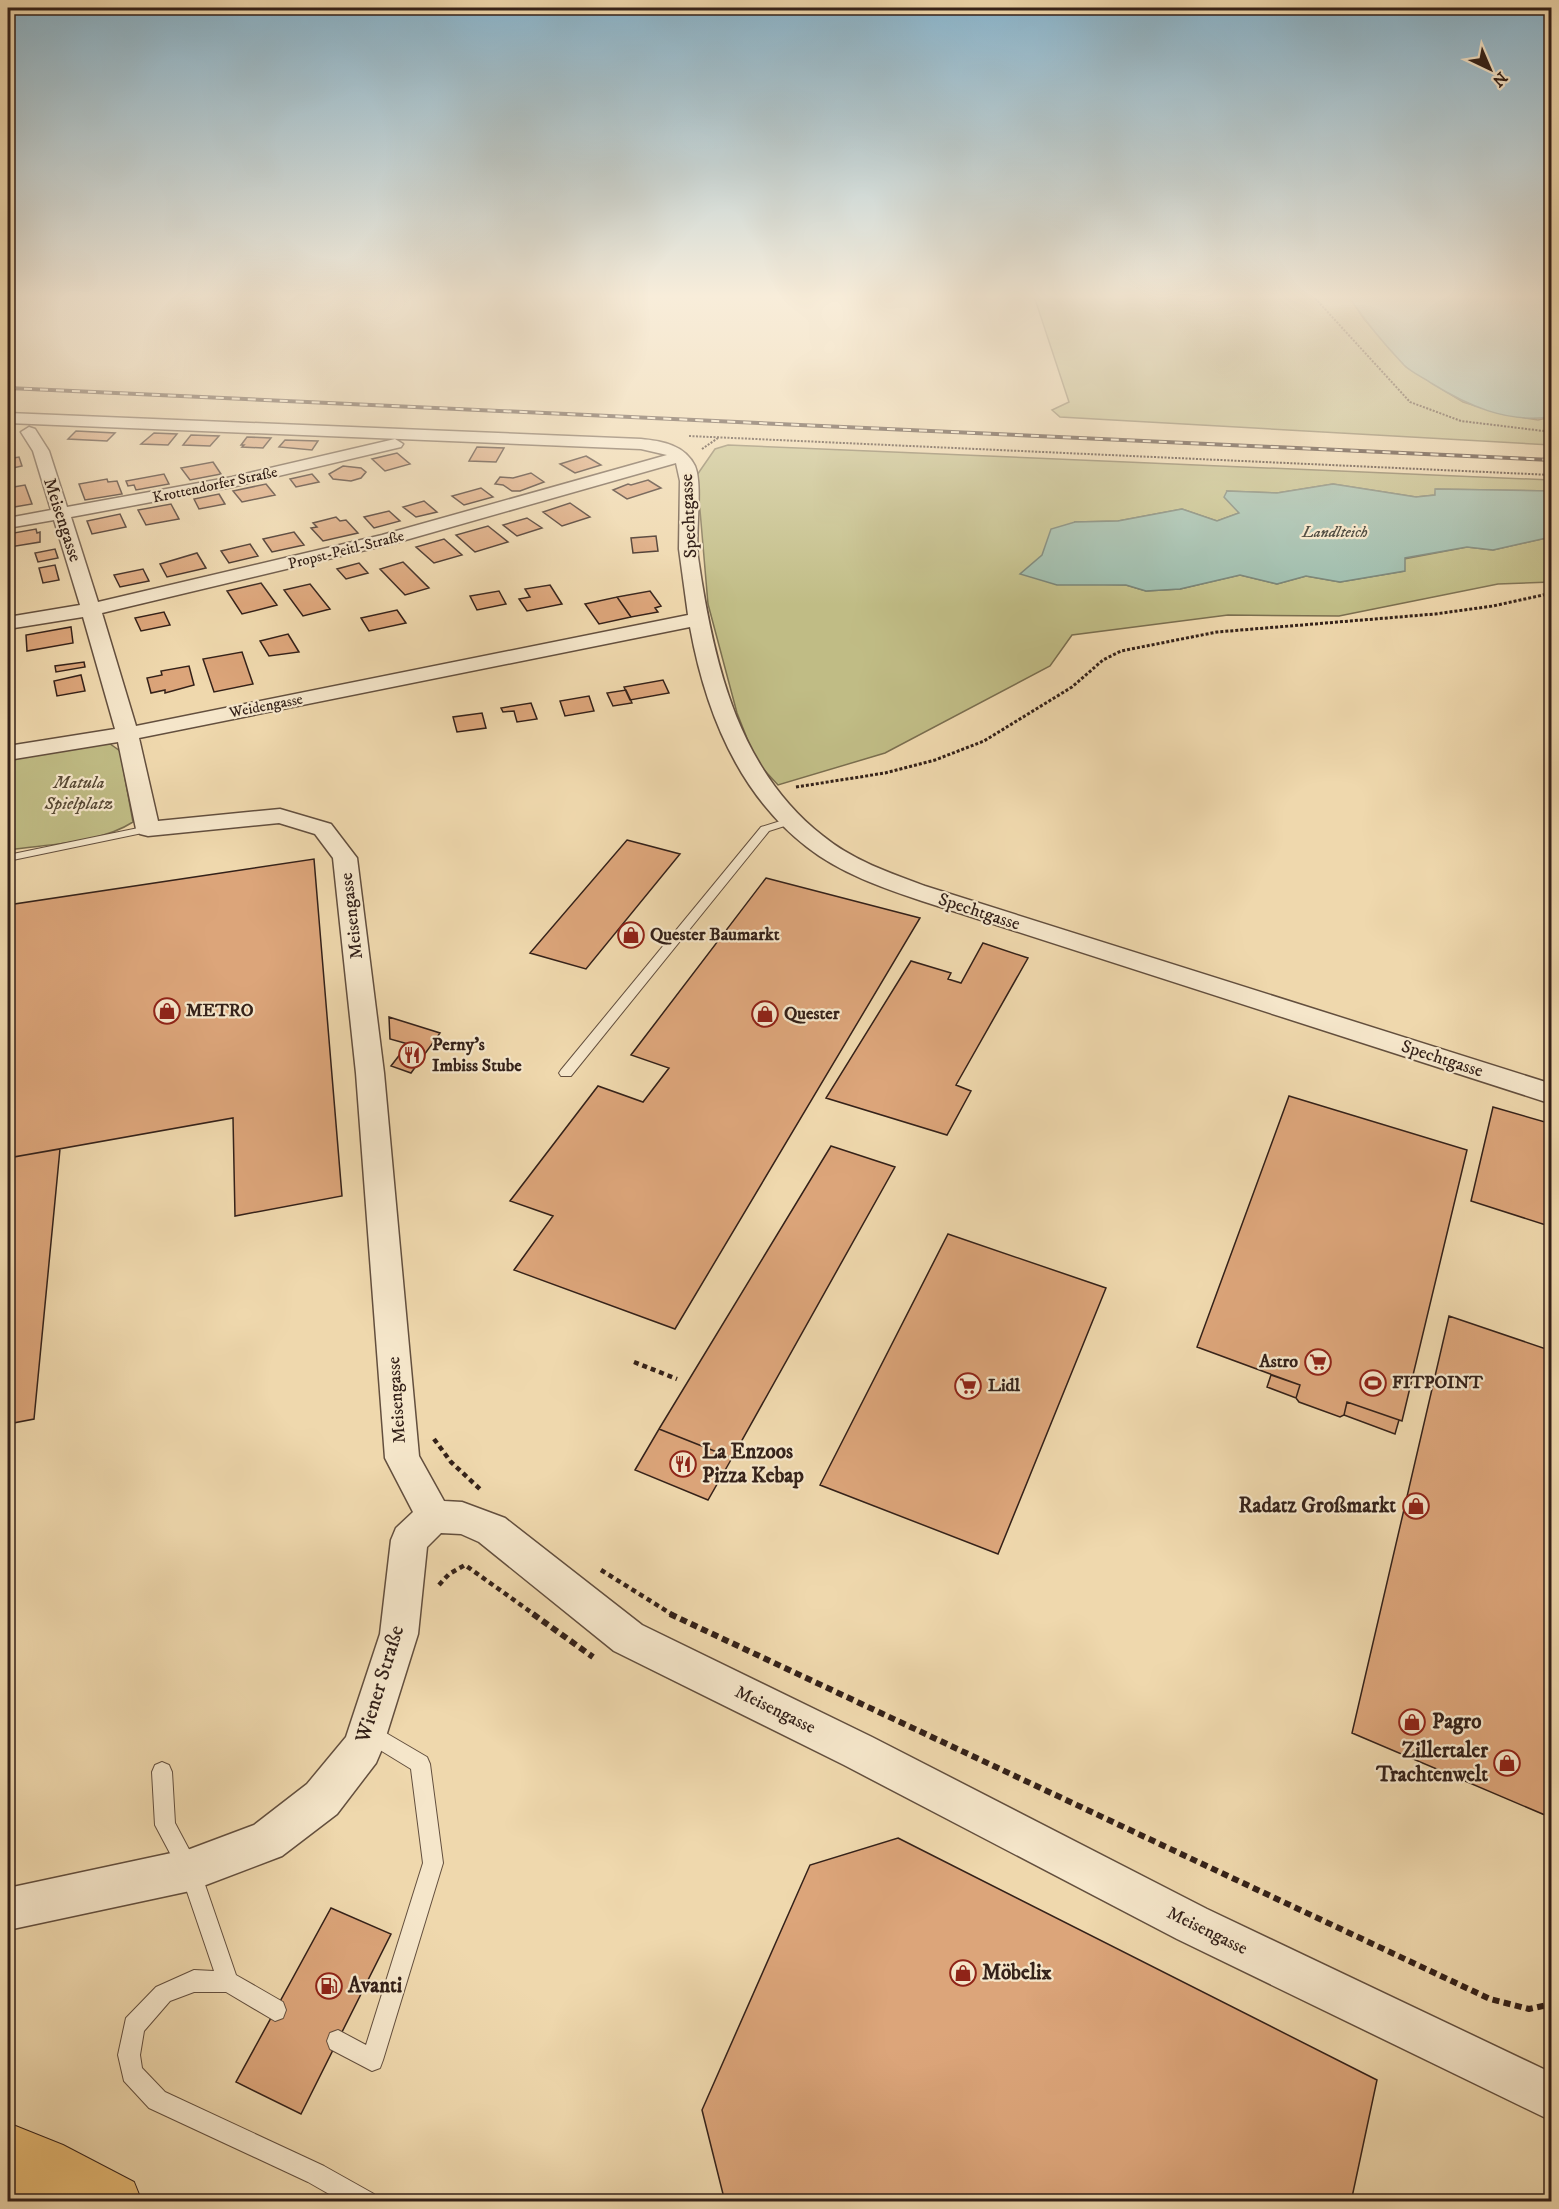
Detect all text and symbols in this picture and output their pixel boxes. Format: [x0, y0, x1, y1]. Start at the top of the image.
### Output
north arrow [1460, 39, 1520, 99]
text: N [1488, 67, 1511, 91]
street label: Krottendorfer Straße [151, 463, 279, 507]
street label: Spechtgasse [676, 473, 702, 559]
street label: Meisengasse [38, 475, 86, 565]
water label: Landlteich [1301, 522, 1368, 542]
street label: Propst-Peitl-Straße [286, 526, 406, 574]
street label: Weidengasse [227, 690, 304, 723]
park label: Matula Spielplatz [44, 772, 113, 815]
street label: Meisengasse [336, 871, 368, 961]
street label: Spechtgasse [935, 888, 1023, 936]
shop icon: Quester Baumarkt [616, 920, 646, 950]
place label: Quester Baumarkt [650, 924, 780, 946]
shop icon: METRO [152, 996, 182, 1026]
shop icon: Quester [750, 999, 780, 1029]
place label: METRO [186, 1000, 254, 1022]
place label: Quester [784, 1003, 840, 1025]
place label: Perny’s Imbiss Stube [432, 1034, 522, 1077]
street label: Spechtgasse [1398, 1035, 1486, 1083]
restaurant icon: Perny’s Imbiss Stube [397, 1040, 427, 1070]
supermarket icon: Astro [1303, 1347, 1333, 1377]
place label: Astro [1258, 1351, 1298, 1373]
street label: Meisengasse [383, 1356, 411, 1444]
sports icon: FITPOINT [1358, 1368, 1388, 1398]
supermarket icon: Lidl [953, 1371, 983, 1401]
place label: FITPOINT [1392, 1372, 1483, 1394]
place label: Lidl [988, 1375, 1021, 1397]
place label: La Enzoos Pizza Kebap [702, 1439, 804, 1489]
restaurant icon: La Enzoos Pizza Kebap [668, 1449, 698, 1479]
shop icon: Radatz Großmarkt [1401, 1491, 1431, 1521]
place label: Radatz Großmarkt [1239, 1493, 1396, 1519]
street label: Wiener Straße [350, 1622, 410, 1747]
street label: Meisengasse [731, 1681, 819, 1739]
shop icon: Pagro [1397, 1707, 1427, 1737]
place label: Pagro [1432, 1709, 1481, 1735]
place label: Zillertaler Trachtenwelt [1375, 1738, 1489, 1788]
shop icon: Zillertaler Trachtenwelt [1492, 1748, 1522, 1778]
street label: Meisengasse [1163, 1902, 1251, 1960]
shop icon: Möbelix [948, 1958, 978, 1988]
place label: Möbelix [982, 1960, 1052, 1986]
fuel station icon: Avanti [314, 1971, 344, 2001]
place label: Avanti [347, 1973, 403, 1999]

